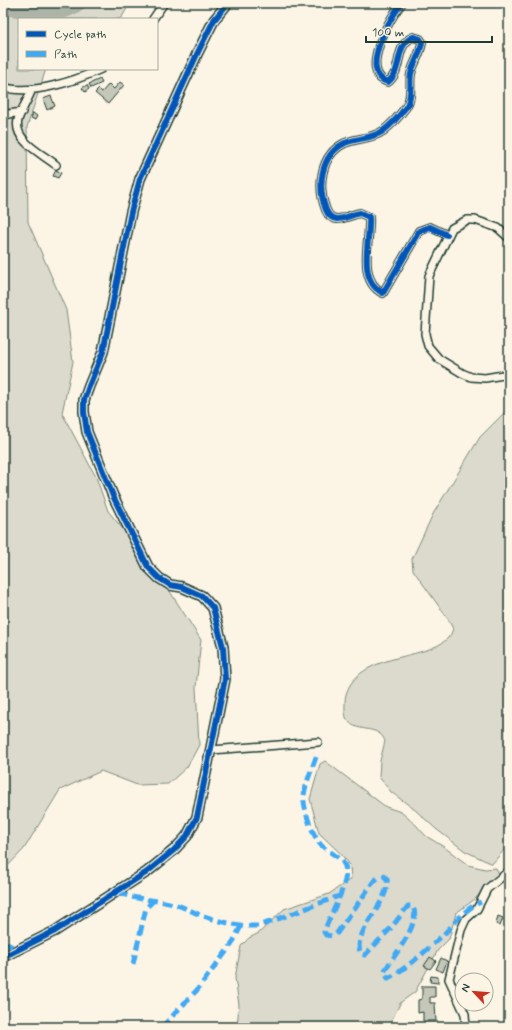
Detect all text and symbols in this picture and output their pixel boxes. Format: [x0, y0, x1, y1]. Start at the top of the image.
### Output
legend [18, 18, 158, 70]
scale bar [366, 18, 492, 44]
text: 100 m [372, 25, 404, 41]
text: Cycle path [54, 27, 106, 43]
text: Path [54, 47, 77, 63]
north arrow [454, 972, 494, 1012]
text: N [458, 982, 474, 994]

